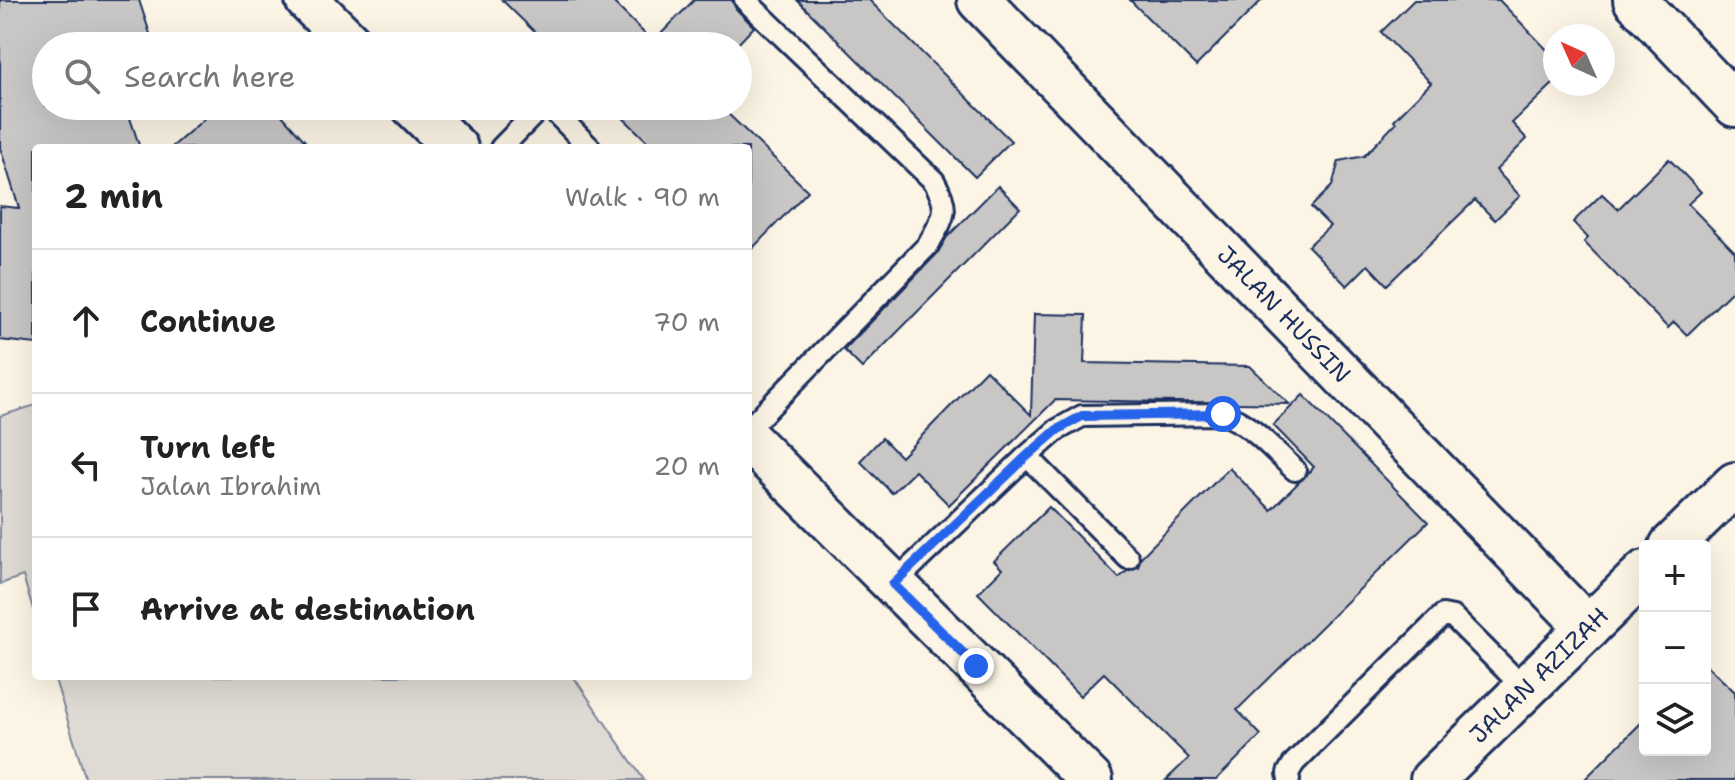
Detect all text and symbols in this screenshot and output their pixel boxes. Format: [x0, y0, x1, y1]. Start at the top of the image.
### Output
north arrow [1543, 24, 1615, 96]
search box [32, 32, 752, 120]
icon: search [60, 54, 104, 98]
text: Search here [124, 56, 295, 97]
text: 2 min [64, 173, 163, 219]
text: Walk · 90 m [565, 179, 720, 214]
street label: JALAN HUSSIN [1210, 239, 1358, 390]
icon: ahead [64, 299, 108, 343]
text: Continue [140, 301, 276, 342]
text: 70 m [653, 304, 720, 339]
route start [1205, 396, 1241, 432]
text: Turn left [140, 427, 275, 468]
icon: left [64, 443, 108, 487]
text: 20 m [653, 448, 720, 483]
text: Jalan Ibrahim [140, 468, 322, 503]
map controls [1639, 540, 1711, 756]
button: + [1639, 540, 1711, 612]
icon: arrive [64, 587, 108, 631]
text: Arrive at destination [140, 589, 475, 630]
street label: JALAN AZIZAH [1463, 600, 1616, 750]
button: − [1639, 612, 1711, 684]
route end [958, 648, 994, 684]
button: layers [1639, 684, 1711, 756]

